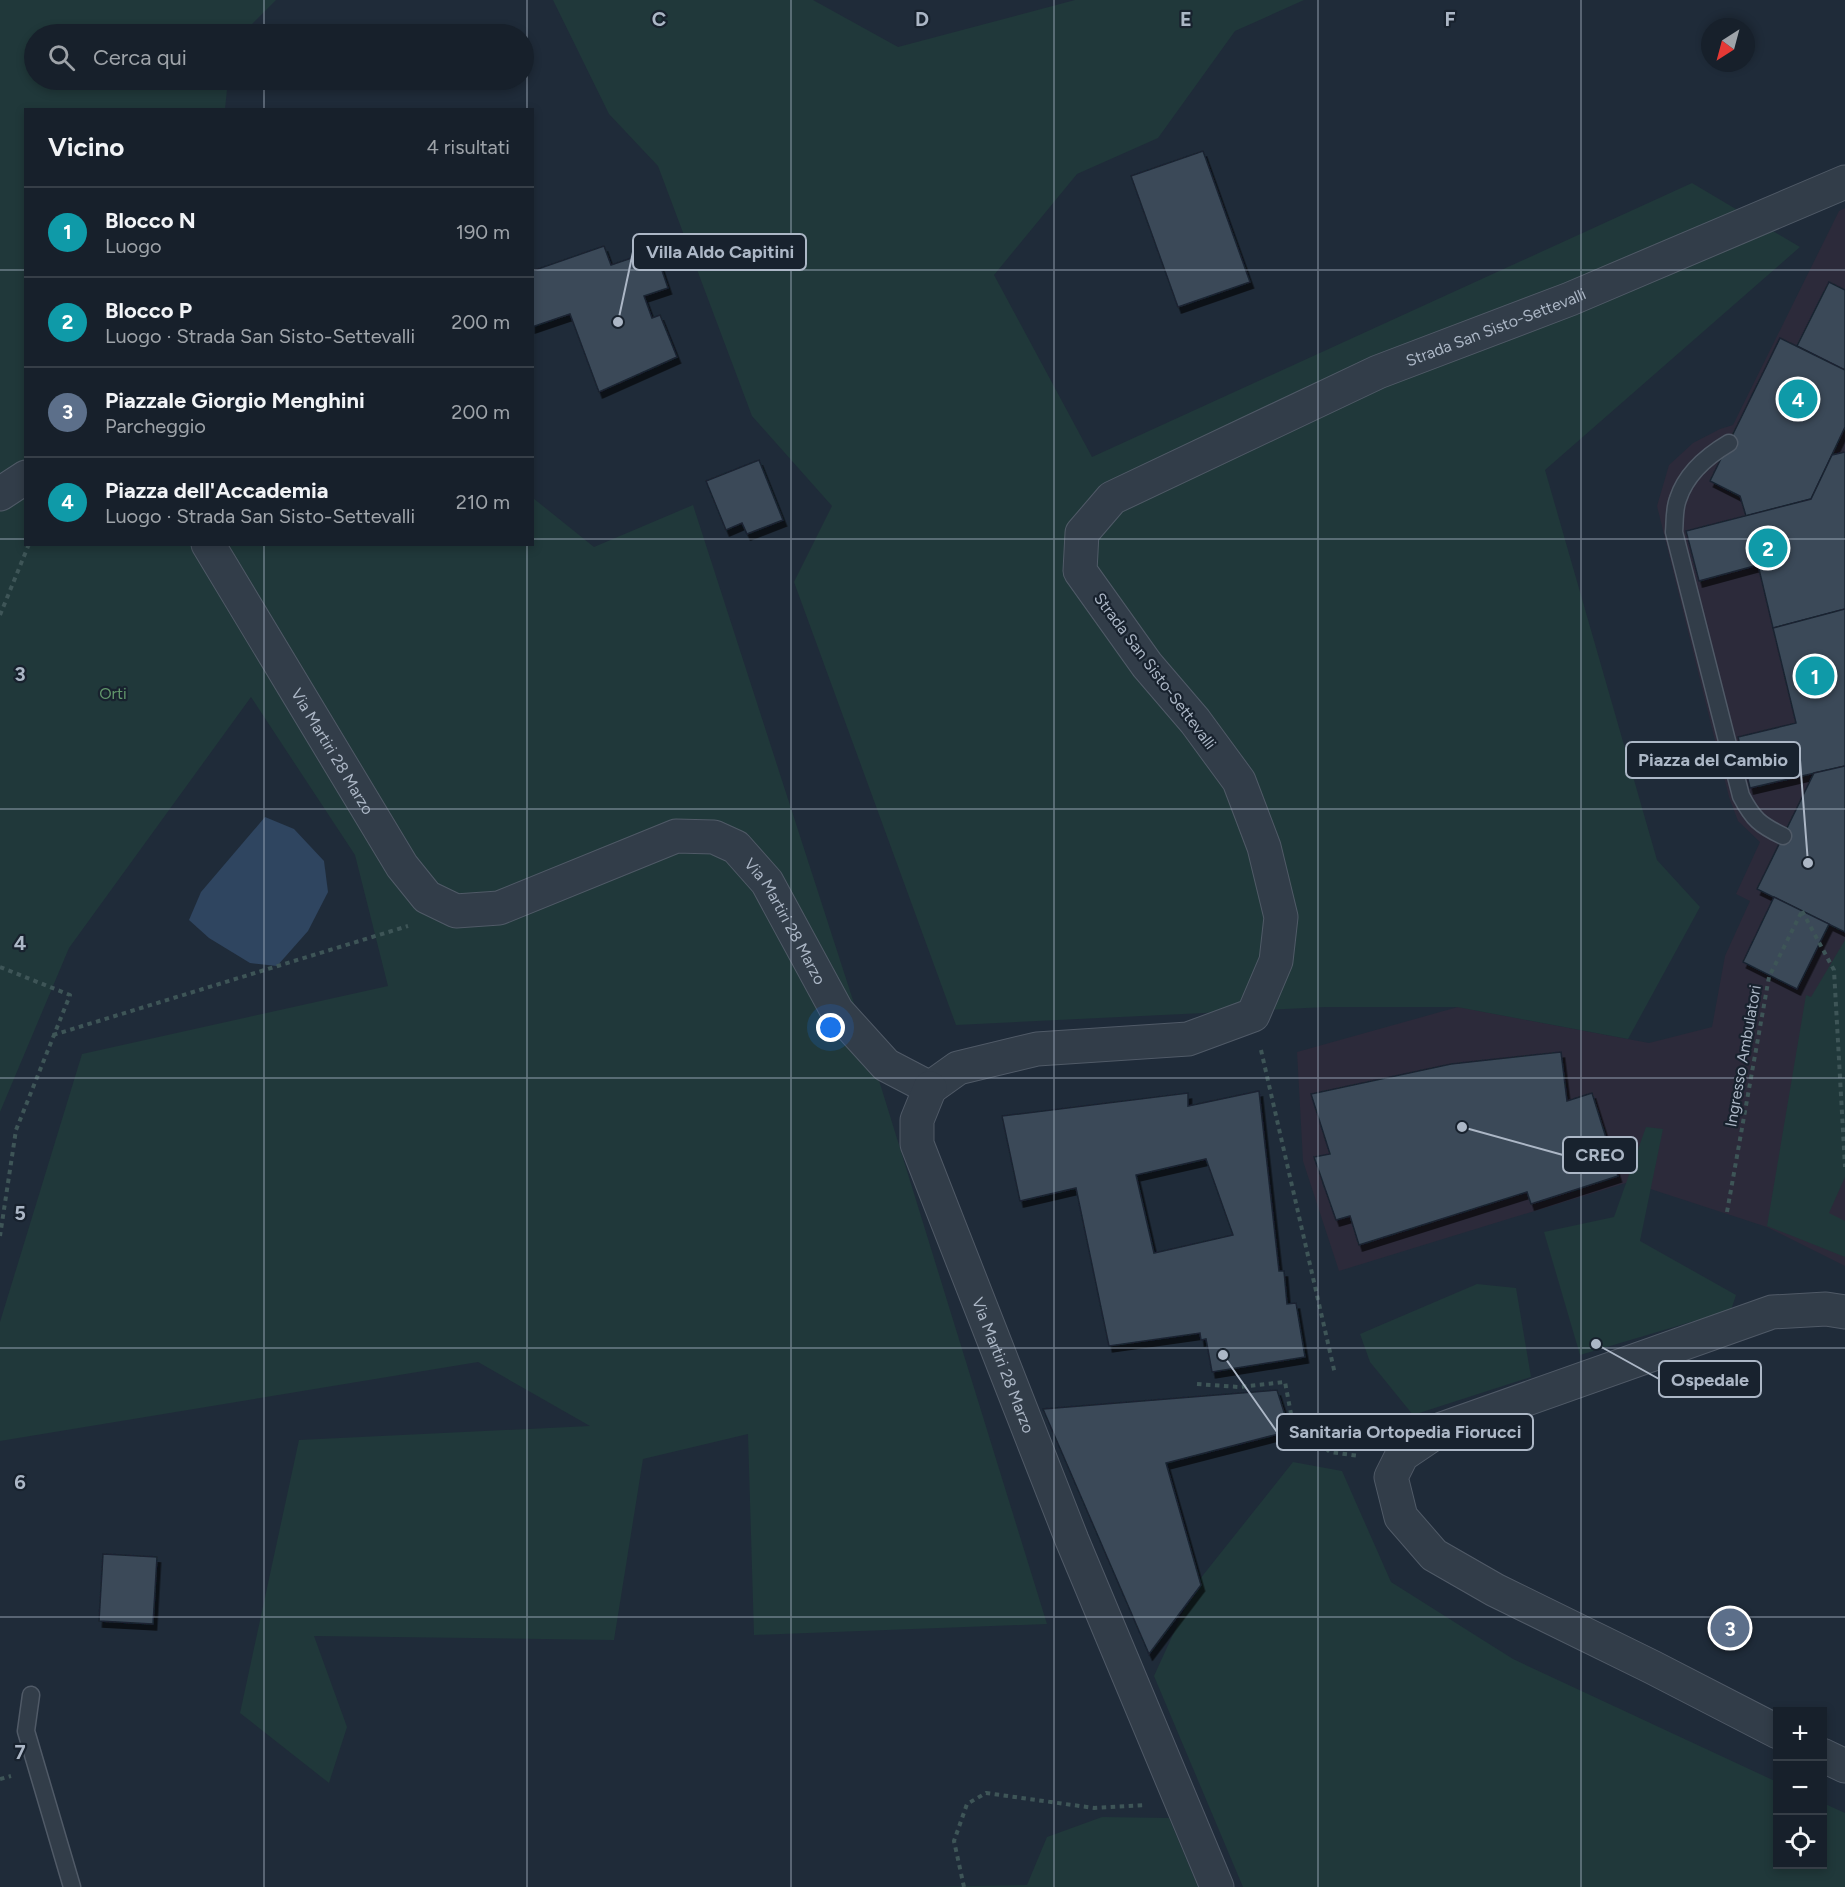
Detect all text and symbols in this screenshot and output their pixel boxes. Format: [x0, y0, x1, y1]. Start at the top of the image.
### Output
text: C [652, 7, 666, 31]
text: D [915, 7, 929, 31]
text: E [1180, 7, 1192, 31]
text: F [1444, 7, 1456, 31]
north arrow [1701, 18, 1755, 72]
search box [24, 24, 534, 90]
icon: search [45, 41, 78, 74]
text: Cerca qui [93, 44, 187, 71]
text: Vicino [48, 131, 124, 163]
text: 4 risultati [426, 135, 510, 159]
text: Blocco N [105, 207, 196, 234]
text: 1 [63, 220, 72, 244]
text: 190 m [456, 220, 510, 244]
text: Luogo [105, 234, 162, 258]
callout: Villa Aldo Capitini [633, 234, 806, 270]
text: Villa Aldo Capitini [646, 241, 794, 263]
street label: Strada San Sisto-Settevalli [1403, 284, 1589, 370]
text: Blocco P [105, 297, 192, 324]
text: 2 [62, 310, 73, 334]
text: 200 m [451, 310, 510, 334]
text: Luogo · Strada San Sisto-Settevalli [105, 324, 415, 348]
pin: 4 [1778, 376, 1818, 422]
text: Piazzale Giorgio Menghini [105, 387, 365, 414]
text: 3 [62, 400, 73, 424]
text: 200 m [451, 400, 510, 424]
text: Parcheggio [105, 414, 206, 438]
text: Piazza dell'Accademia [105, 477, 328, 504]
text: 4 [61, 490, 74, 514]
text: 210 m [456, 490, 510, 514]
text: Luogo · Strada San Sisto-Settevalli [105, 504, 415, 528]
pin: 2 [1748, 526, 1788, 570]
street label: Strada San Sisto-Settevalli [1090, 589, 1220, 753]
pin: 1 [1796, 654, 1834, 698]
text: 3 [14, 662, 26, 686]
park label: Orti [99, 684, 127, 703]
street label: Via Martiri 28 Marzo [288, 685, 378, 818]
callout: Piazza del Cambio [1626, 742, 1800, 778]
text: Piazza del Cambio [1638, 749, 1788, 771]
street label: Via Martiri 28 Marzo [741, 854, 830, 988]
text: 4 [14, 931, 27, 955]
street label: Ingresso Ambulatori [1721, 984, 1765, 1128]
your location [816, 1013, 845, 1042]
callout: CREO [1563, 1137, 1637, 1173]
text: CREO [1575, 1144, 1625, 1166]
text: 5 [14, 1201, 26, 1225]
street label: Via Martiri 28 Marzo [968, 1295, 1039, 1436]
callout: Ospedale [1659, 1361, 1761, 1397]
text: Ospedale [1671, 1369, 1749, 1391]
callout: Sanitaria Ortopedia Fiorucci [1277, 1414, 1533, 1450]
text: Sanitaria Ortopedia Fiorucci [1289, 1421, 1521, 1443]
text: 6 [14, 1470, 26, 1494]
pin: 3 [1710, 1606, 1750, 1650]
map controls [1773, 1707, 1827, 1869]
button: + [1773, 1707, 1827, 1761]
text: 7 [14, 1740, 26, 1764]
button: − [1773, 1761, 1827, 1815]
button: locate [1773, 1815, 1827, 1869]

